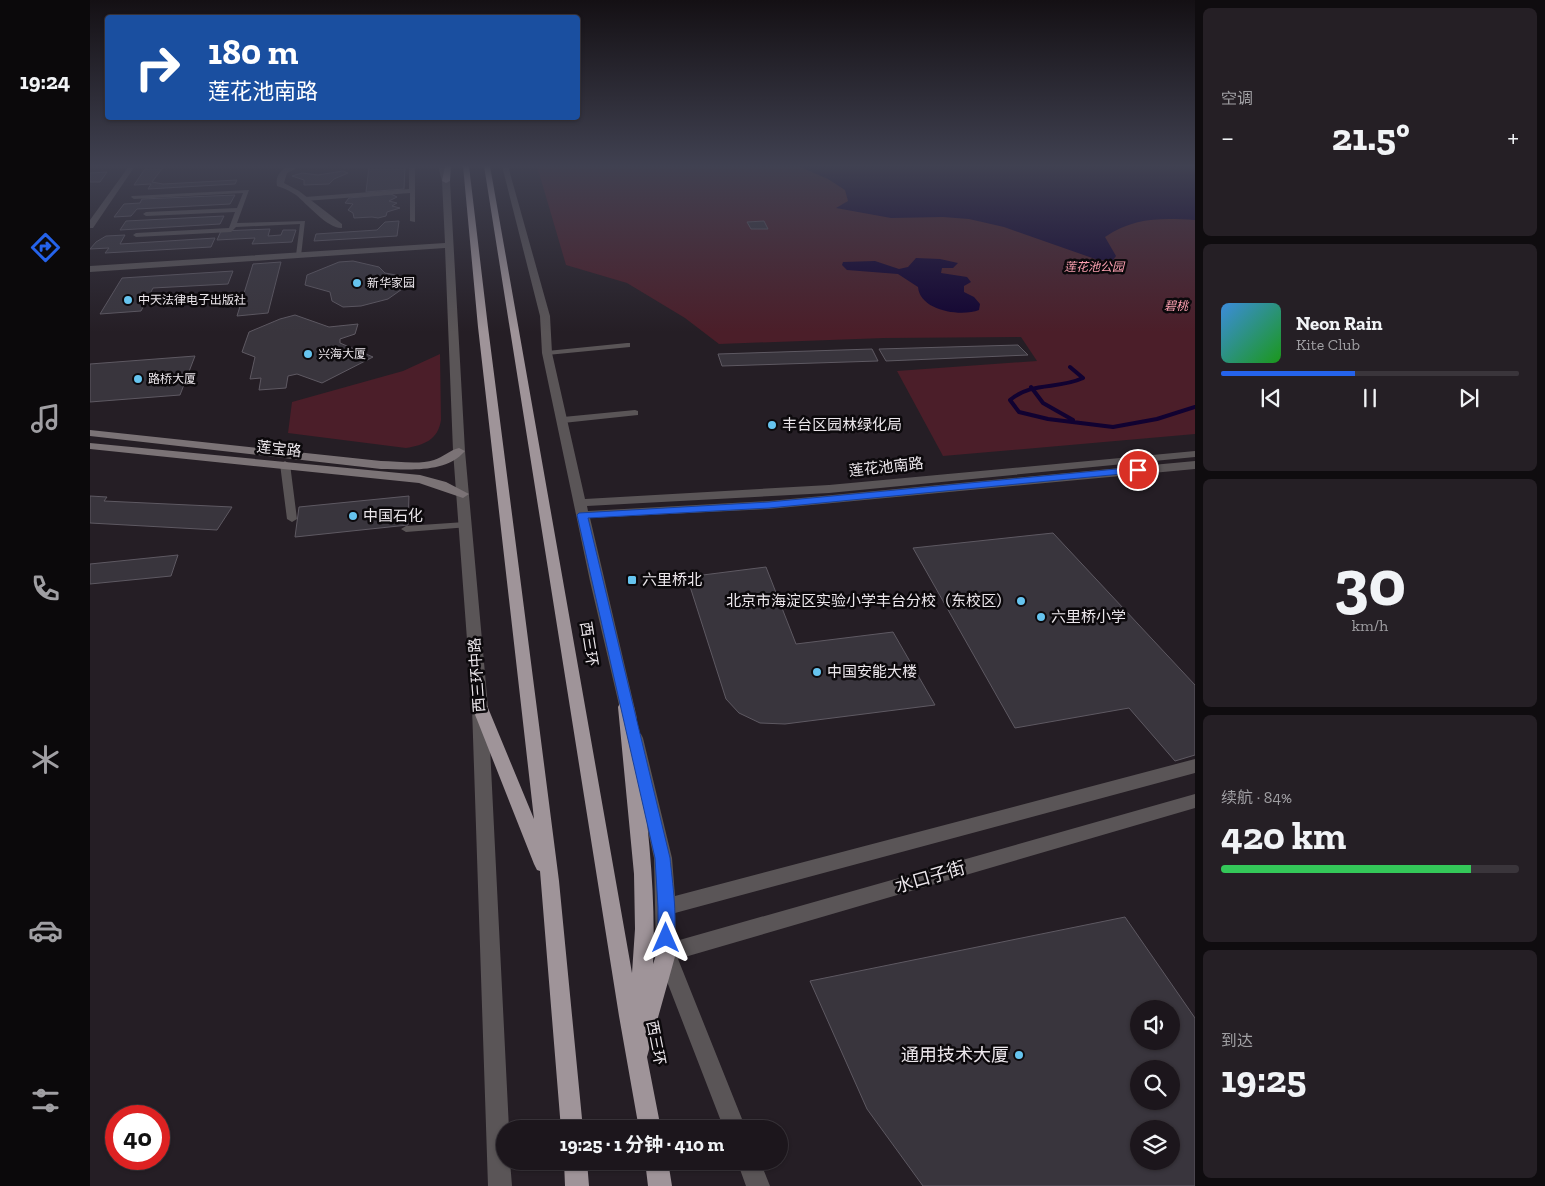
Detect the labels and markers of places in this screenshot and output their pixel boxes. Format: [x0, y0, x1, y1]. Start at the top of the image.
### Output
place label: 新华家园 [367, 276, 415, 290]
marker: 新华家园 [351, 277, 363, 289]
place label: 中天法律电子出版社 [138, 293, 246, 307]
marker: 中天法律电子出版社 [122, 294, 134, 306]
place label: 兴海大厦 [318, 347, 366, 361]
marker: 兴海大厦 [302, 348, 314, 360]
place label: 路桥大厦 [148, 372, 196, 386]
marker: 路桥大厦 [132, 373, 144, 385]
place label: 丰台区园林绿化局 [782, 416, 902, 434]
marker: 丰台区园林绿化局 [766, 419, 778, 431]
pin [1117, 449, 1159, 491]
place label: 中国石化 [363, 507, 423, 525]
marker: 中国石化 [347, 510, 359, 522]
place label: 六里桥北 [642, 571, 702, 589]
marker: 六里桥北 [626, 574, 638, 586]
place label: 北京市海淀区实验小学丰台分校（东校区） [726, 592, 1011, 610]
marker: 北京市海淀区实验小学丰台分校（东校区） [1015, 595, 1027, 607]
place label: 六里桥小学 [1051, 608, 1126, 626]
marker: 六里桥小学 [1035, 611, 1047, 623]
place label: 中国安能大楼 [827, 663, 917, 681]
marker: 中国安能大楼 [811, 666, 823, 678]
place label: 通用技术大厦 [901, 1044, 1009, 1066]
marker: 通用技术大厦 [1013, 1049, 1025, 1061]

